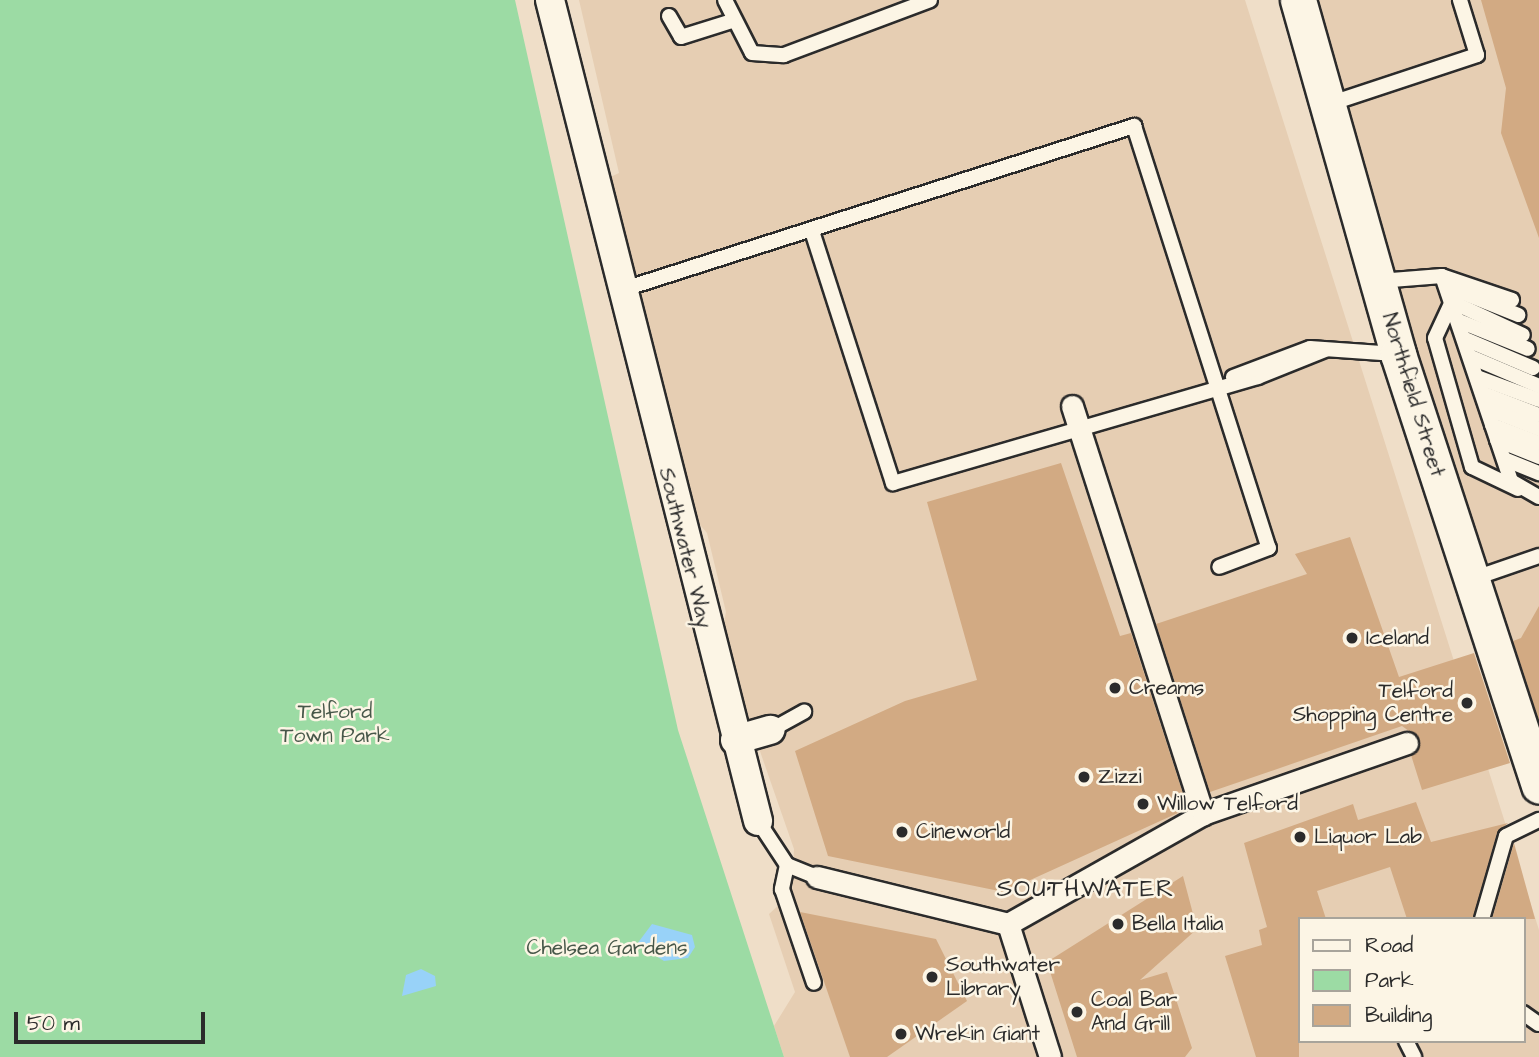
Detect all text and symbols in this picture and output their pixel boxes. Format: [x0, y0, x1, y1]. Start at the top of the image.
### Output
street label: Northfield Street [1376, 310, 1450, 480]
street label: Southwater Way [653, 465, 717, 631]
place label: Iceland [1366, 625, 1429, 651]
marker: Iceland [1344, 630, 1360, 646]
place label: Creams [1129, 675, 1204, 701]
place label: Telford Shopping Centre [1293, 678, 1453, 728]
marker: Creams [1107, 680, 1123, 696]
marker: Telford Shopping Centre [1459, 695, 1475, 711]
park label: Telford Town Park [280, 699, 390, 749]
place label: Zizzi [1098, 764, 1142, 790]
marker: Zizzi [1076, 769, 1092, 785]
place label: Willow Telford [1157, 791, 1298, 817]
marker: Willow Telford [1135, 796, 1151, 812]
place label: Cineworld [916, 819, 1010, 845]
marker: Cineworld [894, 824, 910, 840]
place label: Liquor Lab [1314, 824, 1422, 850]
marker: Liquor Lab [1292, 829, 1308, 845]
district label: SOUTHWATER [998, 876, 1174, 904]
place label: Bella Italia [1132, 911, 1224, 937]
marker: Bella Italia [1110, 916, 1126, 932]
legend [1298, 917, 1525, 1043]
text: Road [1365, 931, 1413, 960]
park label: Chelsea Gardens [527, 935, 687, 961]
place label: Southwater Library [946, 952, 1060, 1002]
text: Park [1365, 966, 1414, 995]
marker: Southwater Library [924, 969, 940, 985]
place label: Coal Bar And Grill [1091, 987, 1177, 1037]
scale bar [18, 998, 208, 1042]
text: Building [1365, 1001, 1432, 1030]
marker: Coal Bar And Grill [1069, 1004, 1085, 1020]
text: 50 m [27, 1009, 80, 1038]
place label: Wrekin Giant [915, 1021, 1040, 1047]
marker: Wrekin Giant [893, 1026, 909, 1042]

